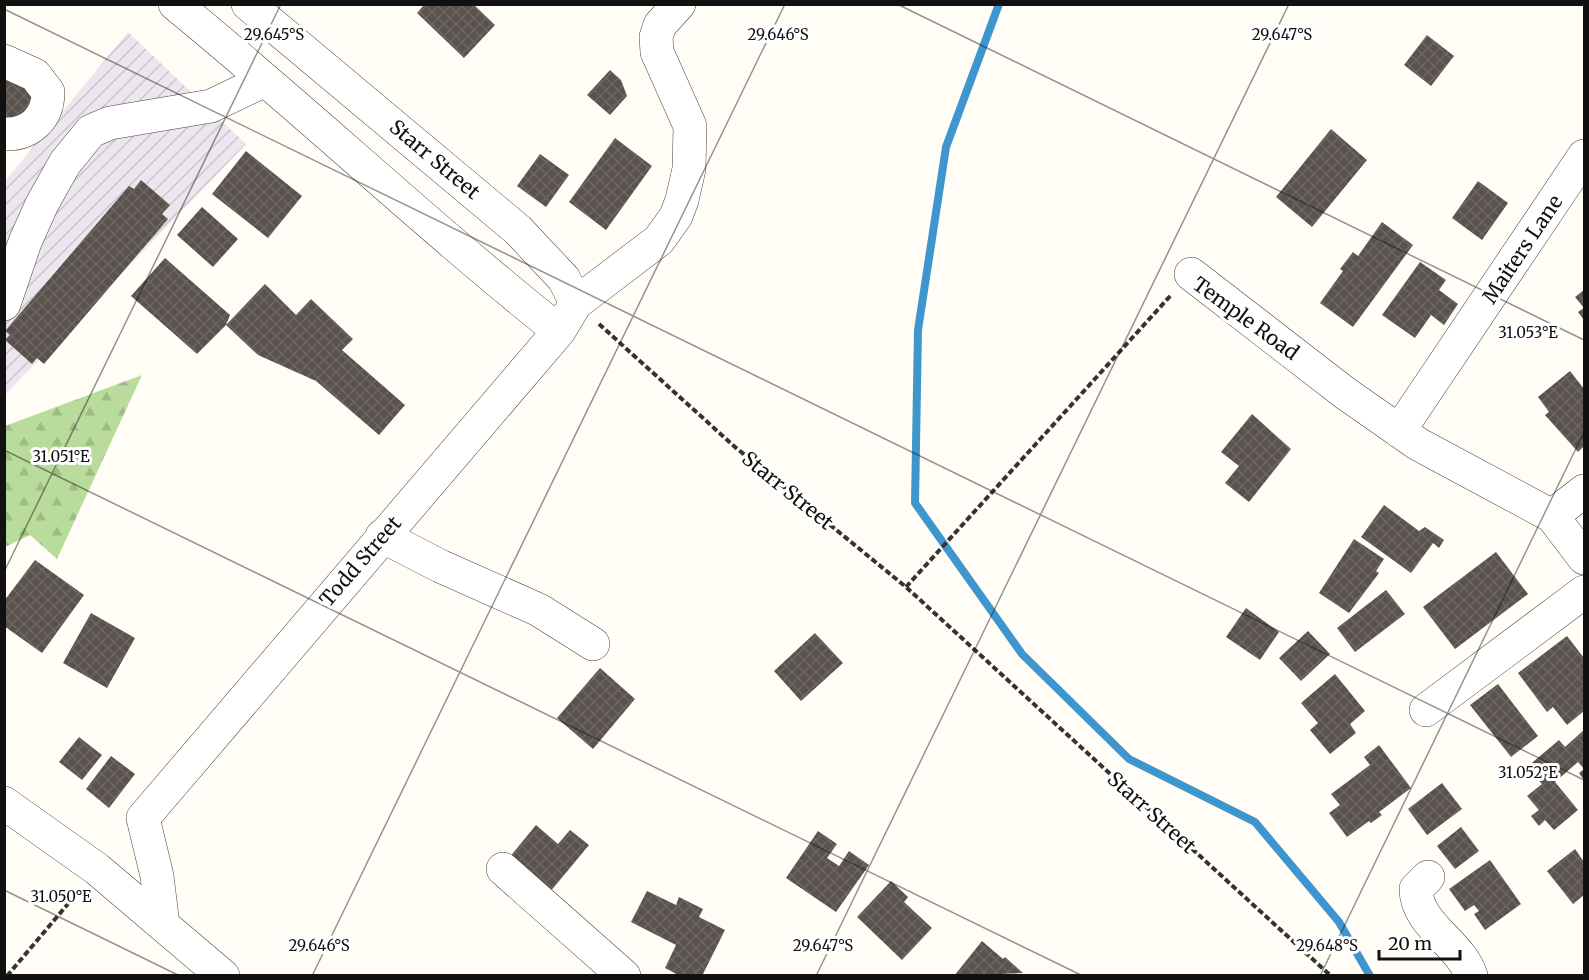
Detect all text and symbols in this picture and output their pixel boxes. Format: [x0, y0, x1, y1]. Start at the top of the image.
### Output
text: 29.645°S [244, 25, 304, 44]
text: 29.646°S [747, 25, 809, 44]
text: 29.647°S [1252, 25, 1312, 44]
street label: Starr Street [385, 114, 485, 204]
street label: Maiters Lane [1477, 190, 1567, 308]
street label: Temple Road [1188, 271, 1304, 365]
text: 31.053°E [1498, 323, 1558, 342]
street label: Starr Street [737, 446, 839, 535]
text: 31.051°E [33, 447, 90, 466]
street label: Todd Street [314, 511, 406, 611]
text: 31.052°E [1498, 763, 1558, 782]
street label: Starr Street [1103, 766, 1202, 858]
text: 31.050°E [30, 887, 92, 906]
scale bar [1379, 923, 1460, 961]
text: 20 m [1388, 932, 1432, 955]
text: 29.646°S [288, 936, 350, 955]
text: 29.647°S [793, 936, 853, 955]
text: 29.648°S [1296, 936, 1358, 955]

